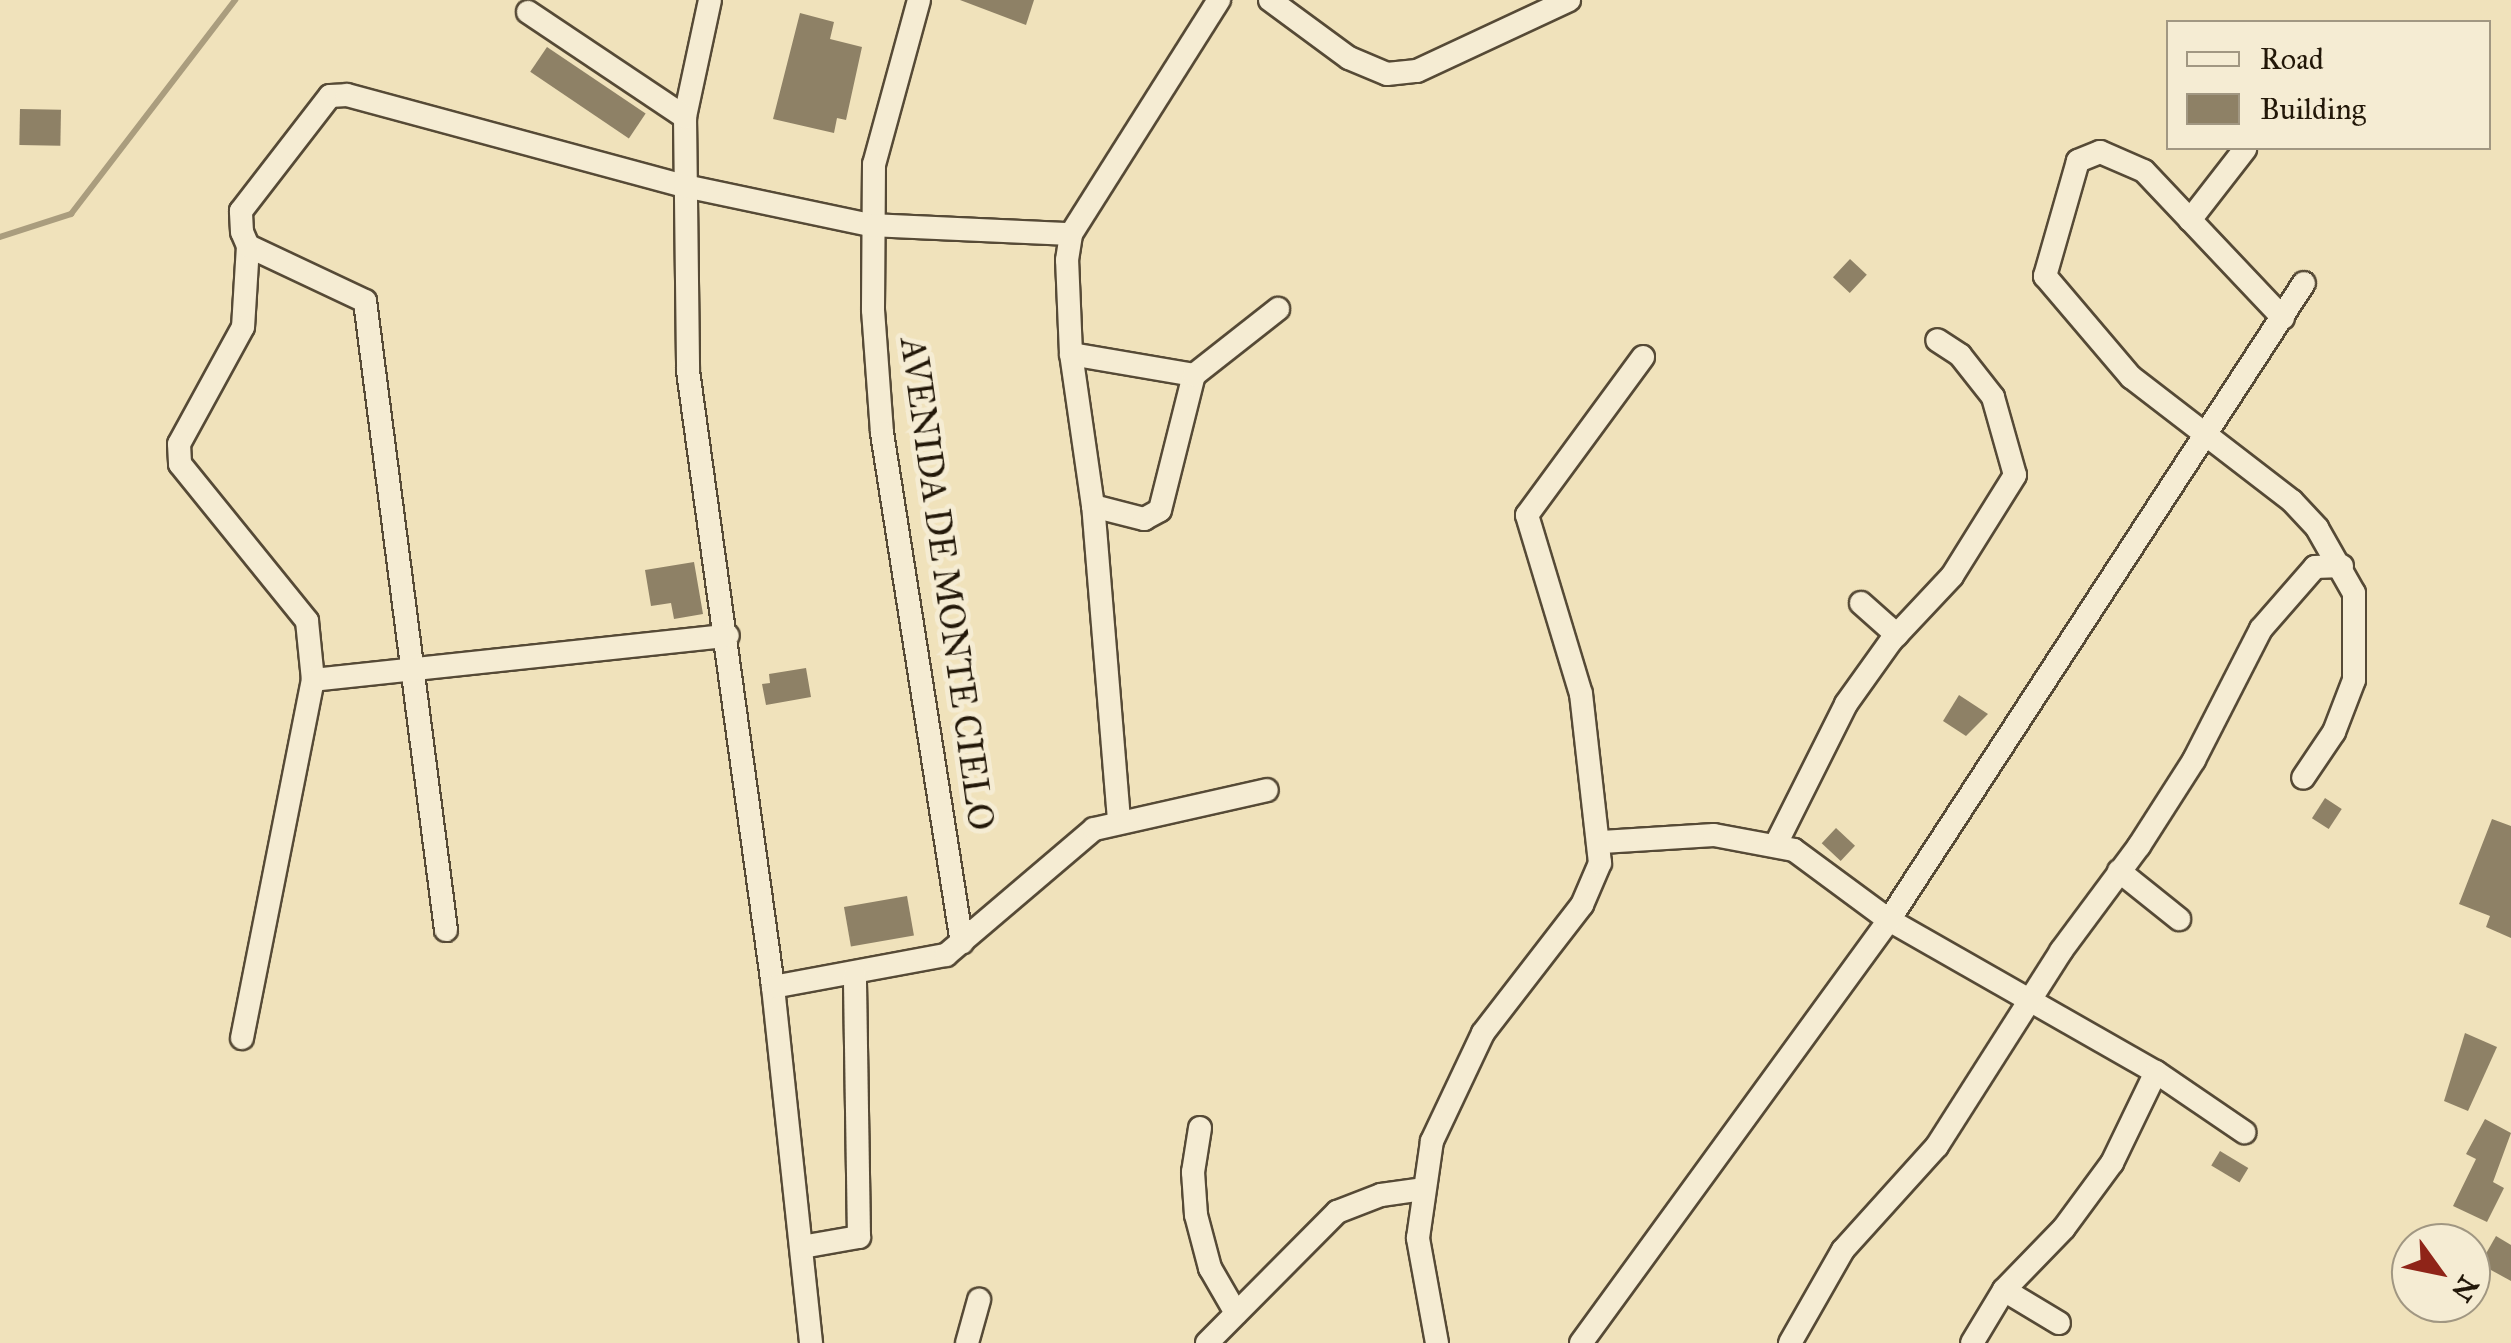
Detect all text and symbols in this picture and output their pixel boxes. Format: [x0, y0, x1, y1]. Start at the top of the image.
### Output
legend [2166, 20, 2491, 150]
text: Road [2260, 41, 2324, 77]
text: Building [2260, 91, 2366, 127]
street label: AVENIDA DE MONTE CIELO [891, 335, 1001, 833]
north arrow [2391, 1223, 2491, 1323]
text: N [2444, 1269, 2486, 1308]

